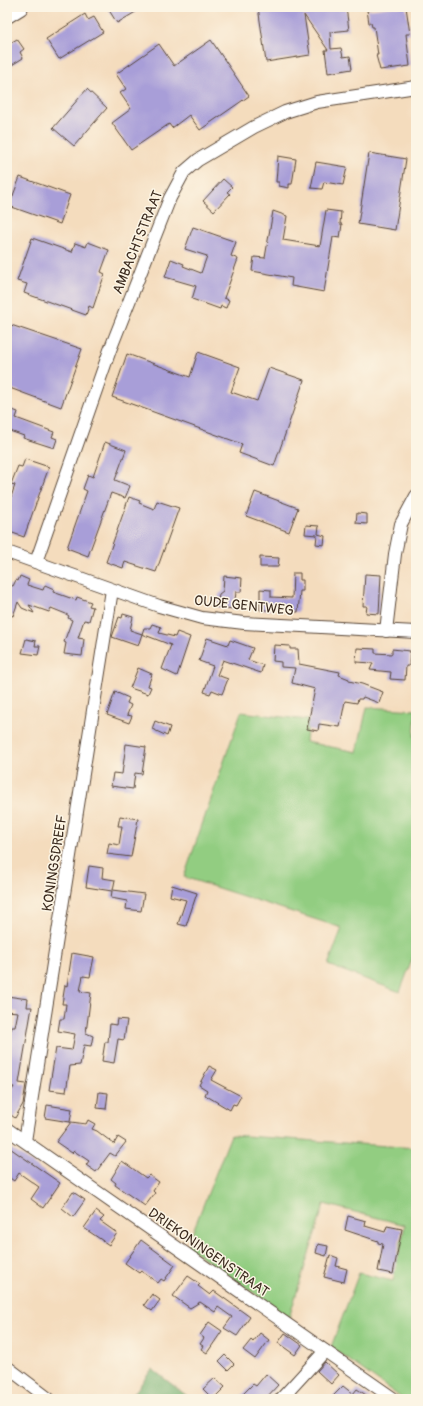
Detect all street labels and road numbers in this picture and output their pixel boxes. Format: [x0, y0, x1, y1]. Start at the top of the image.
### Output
street label: AMBACHTSTRAAT [109, 188, 166, 297]
street label: OUDE GENTWEG [193, 592, 294, 619]
street label: KONINGSDREEF [38, 814, 71, 913]
street label: DRIEKONINGENSTRAAT [145, 1204, 273, 1301]

